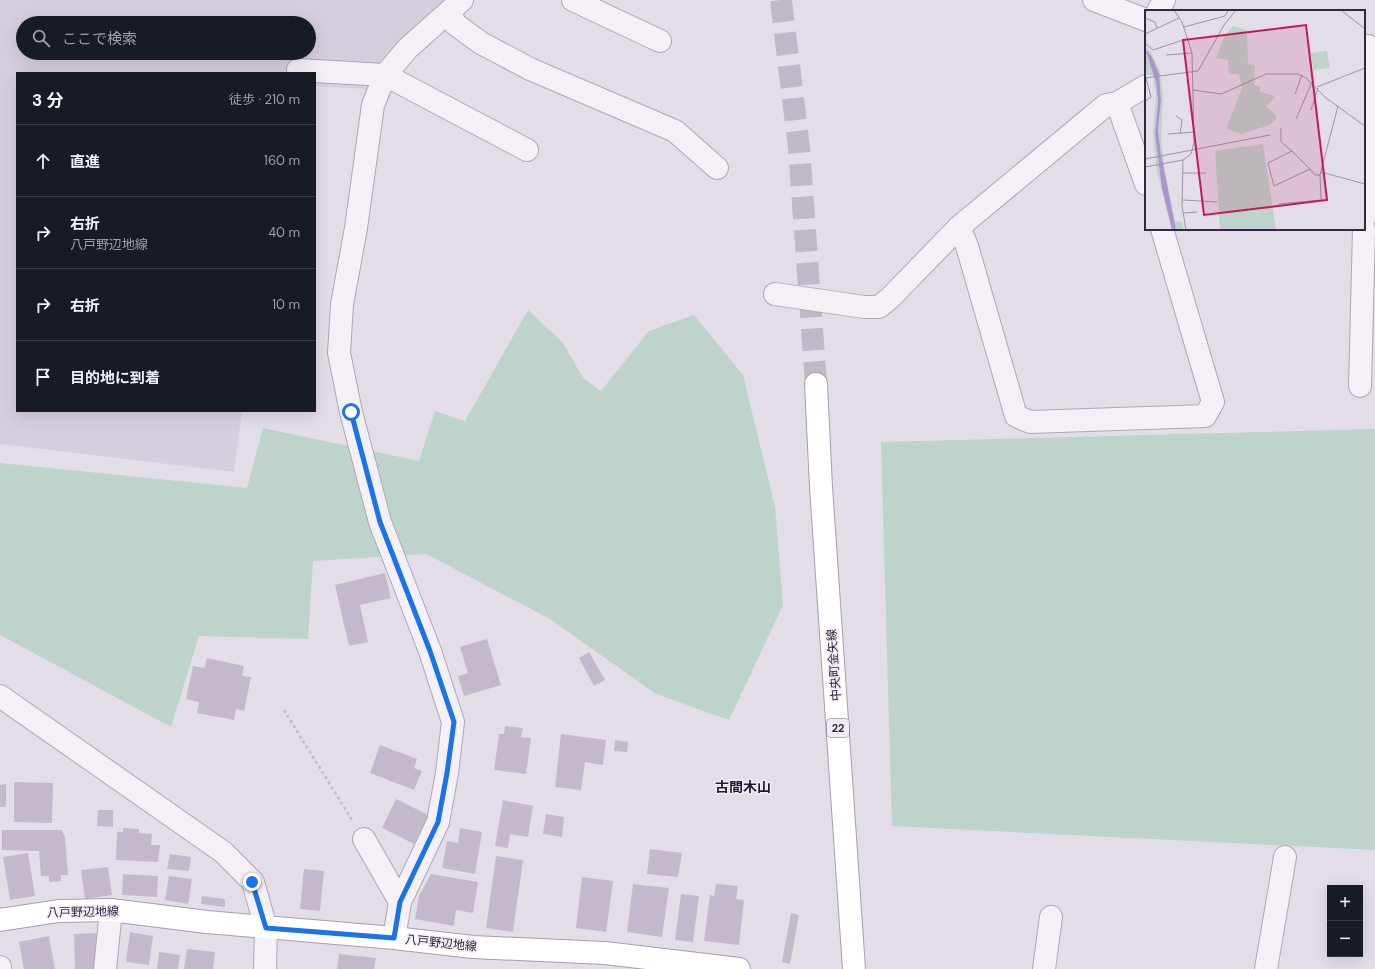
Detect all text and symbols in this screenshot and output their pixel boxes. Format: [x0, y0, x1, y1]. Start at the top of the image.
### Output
inset map [1145, 10, 1365, 230]
search box [16, 16, 316, 60]
icon: search [30, 27, 52, 49]
text: ここで検索 [62, 29, 137, 49]
text: 3 分 [32, 89, 63, 111]
text: 徒歩 · 210 m [229, 91, 300, 108]
icon: ahead [32, 150, 54, 172]
text: 直進 [70, 152, 100, 172]
text: 160 m [264, 152, 300, 169]
text: 右折 [70, 214, 100, 234]
icon: right [32, 222, 54, 244]
text: 40 m [268, 224, 300, 241]
text: 八戸野辺地線 [70, 236, 148, 253]
icon: right [32, 294, 54, 316]
text: 右折 [70, 296, 100, 316]
text: 10 m [272, 296, 300, 313]
icon: arrive [32, 366, 54, 388]
text: 目的地に到着 [70, 368, 160, 388]
route start [342, 403, 360, 421]
street label: 中央町金矢線 [824, 629, 844, 701]
road number: 22 [827, 719, 849, 737]
district label: 古間木山 [715, 778, 771, 796]
route end [243, 873, 261, 891]
map controls [1327, 885, 1363, 957]
button: + [1327, 885, 1363, 921]
street label: 八戸野辺地線 [47, 903, 119, 921]
button: − [1327, 921, 1363, 957]
street label: 八戸野辺地線 [404, 931, 478, 955]

